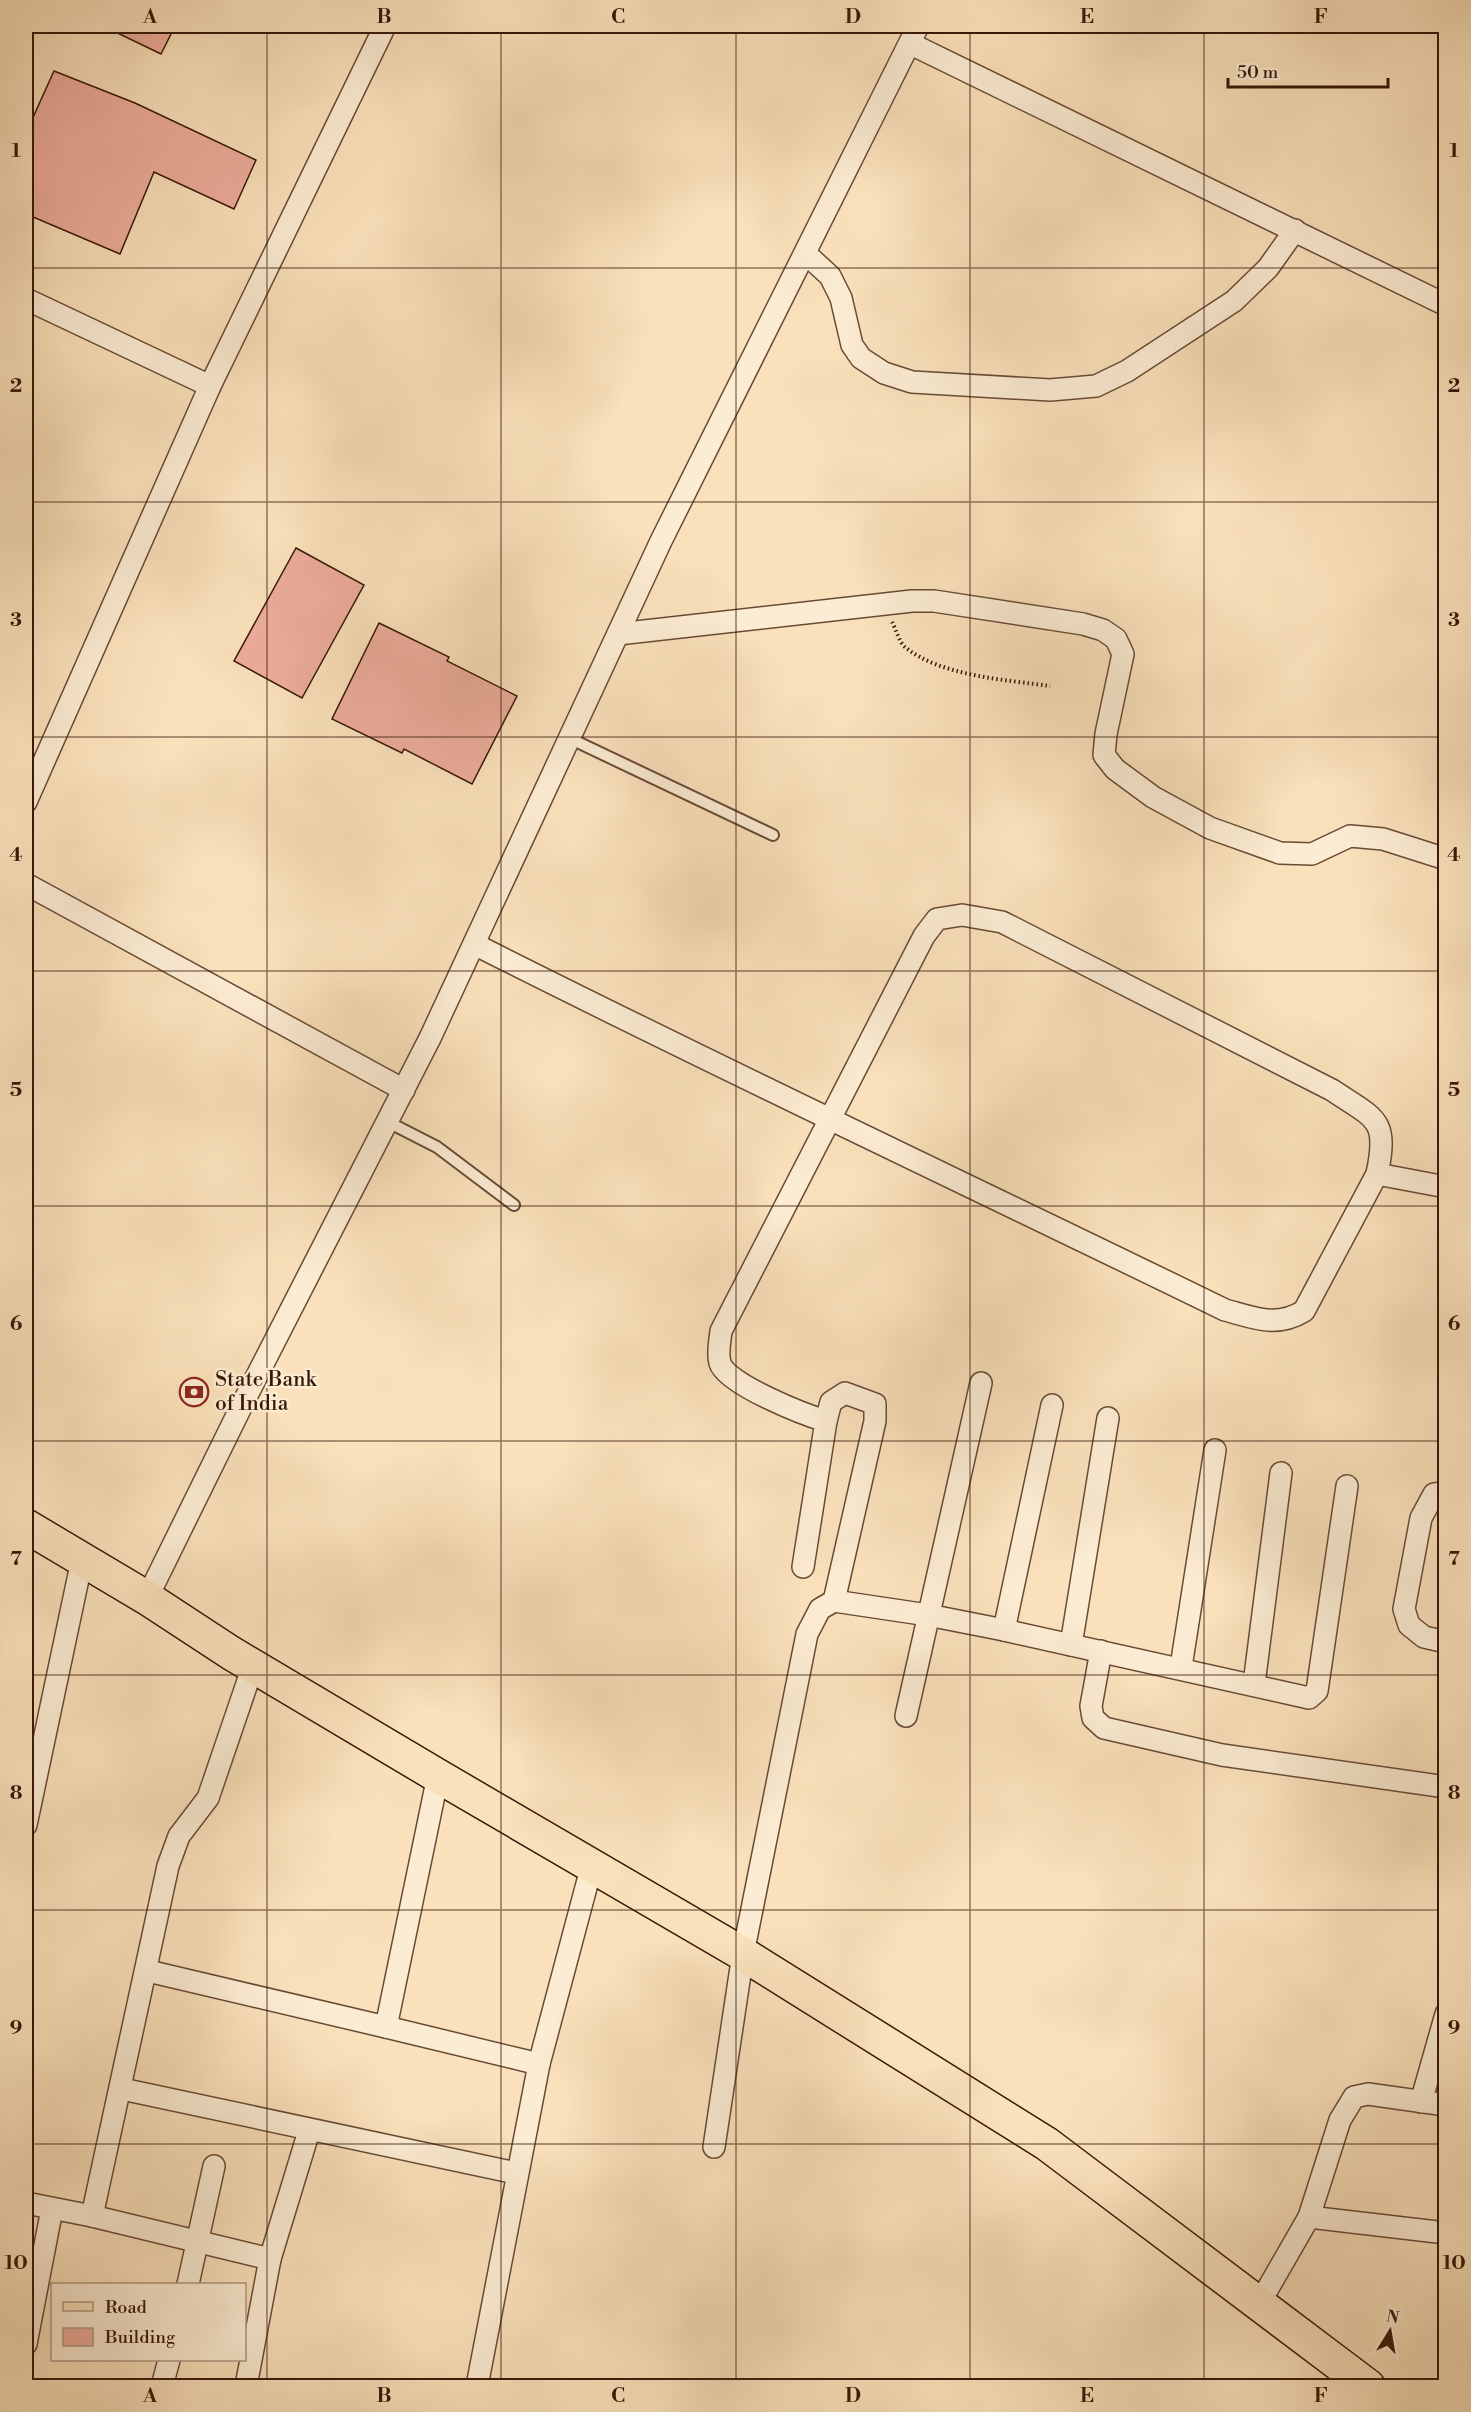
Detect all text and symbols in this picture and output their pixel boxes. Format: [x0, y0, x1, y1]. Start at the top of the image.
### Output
text: A [142, 5, 158, 30]
text: B [376, 5, 392, 30]
text: C [611, 5, 625, 30]
text: D [845, 5, 861, 30]
text: E [1080, 5, 1094, 30]
text: F [1314, 5, 1328, 30]
scale bar [1228, 51, 1388, 89]
text: 50 m [1237, 61, 1279, 84]
text: 1 [11, 139, 21, 164]
text: 1 [1449, 139, 1459, 164]
text: 2 [10, 374, 22, 399]
text: 2 [1448, 374, 1460, 399]
text: 3 [10, 608, 22, 633]
text: 3 [1448, 608, 1460, 633]
text: 4 [9, 843, 23, 868]
text: 4 [1447, 843, 1461, 868]
text: 5 [10, 1078, 22, 1103]
text: 5 [1448, 1078, 1460, 1103]
text: 6 [10, 1312, 23, 1337]
text: 6 [1448, 1312, 1461, 1337]
place label: State Bank of India [215, 1367, 318, 1417]
bank icon: State Bank of India [178, 1376, 210, 1408]
text: 7 [10, 1547, 22, 1572]
text: 7 [1448, 1547, 1460, 1572]
text: 8 [10, 1781, 23, 1806]
text: 8 [1448, 1781, 1461, 1806]
text: 9 [10, 2016, 22, 2041]
text: 9 [1448, 2016, 1460, 2041]
text: 10 [4, 2251, 28, 2276]
text: 10 [1442, 2251, 1466, 2276]
legend [51, 2283, 246, 2361]
text: Road [105, 2296, 148, 2319]
north arrow [1360, 2301, 1420, 2361]
text: N [1385, 2306, 1401, 2328]
text: Building [104, 2326, 176, 2349]
text: A [142, 2384, 158, 2409]
text: B [376, 2384, 392, 2409]
text: C [611, 2384, 625, 2409]
text: D [845, 2384, 861, 2409]
text: E [1080, 2384, 1094, 2409]
text: F [1314, 2384, 1328, 2409]

